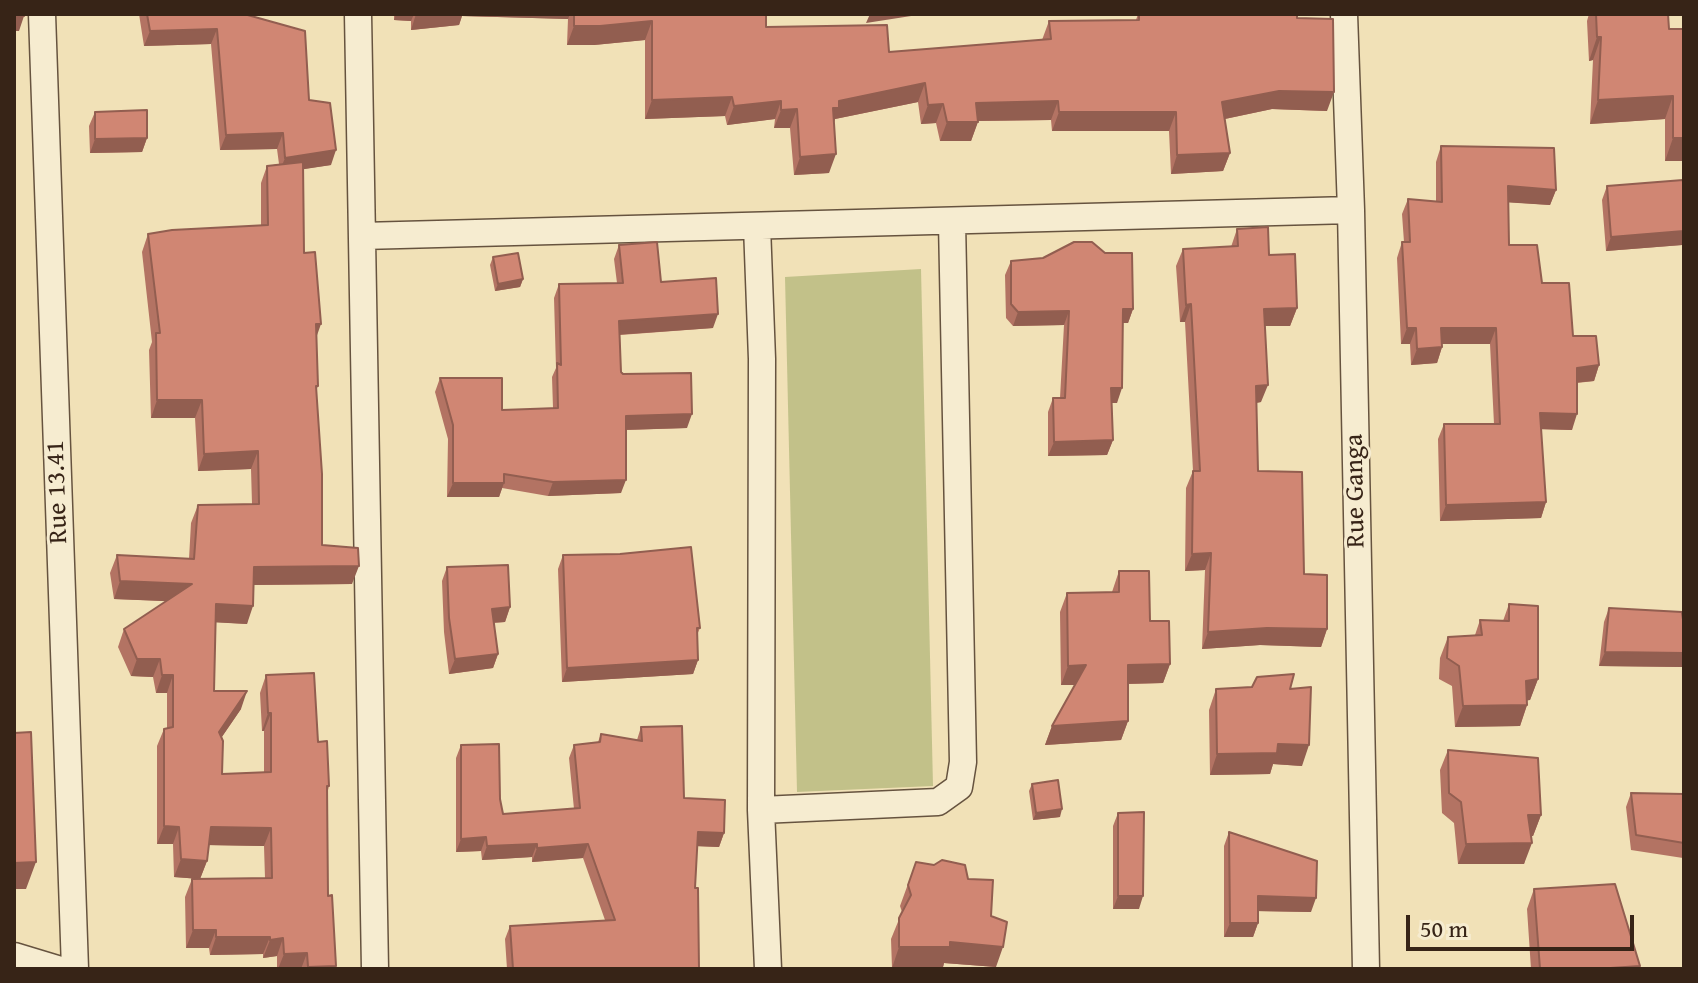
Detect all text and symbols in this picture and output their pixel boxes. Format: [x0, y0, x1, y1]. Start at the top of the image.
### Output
street label: Rue Ganga [1339, 434, 1373, 548]
street label: Rue 13.41 [41, 440, 75, 544]
scale bar [1410, 899, 1638, 949]
text: 50 m [1420, 911, 1468, 946]

